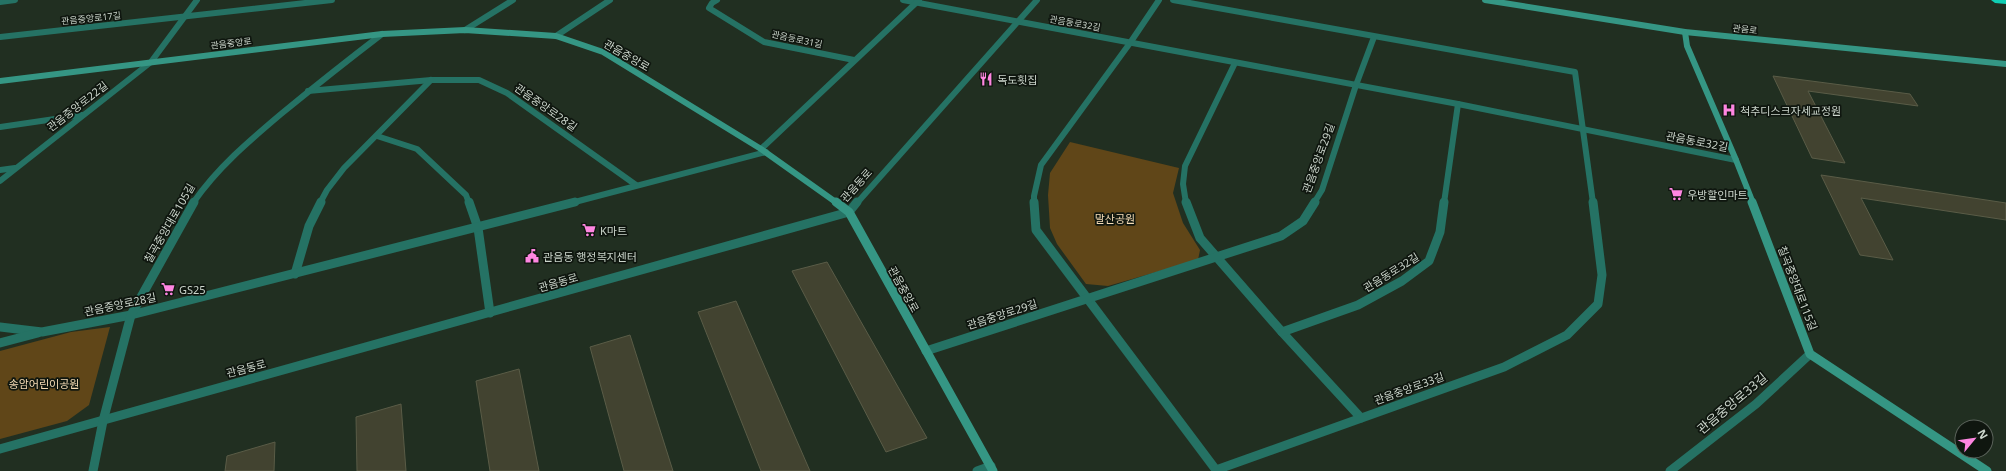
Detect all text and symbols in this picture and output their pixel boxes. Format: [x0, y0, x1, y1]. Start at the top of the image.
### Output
street label: 관음중앙로17길 [60, 8, 122, 28]
street label: 관음동로32길 [1048, 12, 1102, 34]
street label: 관음로 [1732, 21, 1758, 37]
street label: 관음동로31길 [770, 27, 824, 51]
street label: 관음중앙로 [210, 34, 252, 52]
street label: 관음중앙로 [601, 36, 653, 74]
restaurant icon: 독도횟집 [978, 71, 994, 87]
place label: 독도횟집 [997, 72, 1037, 87]
street label: 관음중앙로22길 [43, 78, 111, 134]
street label: 관음중앙로28길 [512, 80, 580, 134]
hospital icon: 척추디스크자세교정원 [1721, 102, 1737, 118]
place label: 척추디스크자세교정원 [1740, 103, 1841, 118]
street label: 관음중앙로29길 [1298, 121, 1338, 195]
street label: 관음동로32길 [1665, 128, 1729, 154]
street label: 관음동로 [837, 165, 875, 205]
street label: 칠곡중앙대로105길 [140, 180, 198, 266]
supermarket icon: 우방할인마트 [1668, 186, 1684, 202]
place label: 우방할인마트 [1687, 187, 1748, 202]
park label: 말산공원 [1095, 211, 1135, 226]
supermarket icon: K마트 [581, 222, 597, 238]
place label: K마트 [600, 223, 627, 238]
street label: 칠곡중앙대로115길 [1775, 243, 1821, 333]
public building icon: 관음동 행정복지센터 [524, 248, 540, 264]
place label: 관음동 행정복지센터 [543, 249, 637, 264]
street label: 관음동로32길 [1360, 249, 1422, 295]
street label: 관음중앙로 [885, 263, 923, 315]
street label: 관음동로 [536, 269, 580, 295]
supermarket icon: GS25 [160, 281, 176, 297]
place label: GS25 [179, 282, 206, 297]
street label: 관음중앙로28길 [83, 289, 157, 319]
street label: 관음중앙로29길 [965, 296, 1039, 332]
street label: 관음동로 [225, 356, 267, 380]
street label: 관음중앙로33길 [1372, 368, 1446, 408]
street label: 관음중앙로33길 [1693, 368, 1771, 438]
park label: 송암어린이공원 [9, 376, 79, 391]
north arrow [1954, 419, 1994, 459]
text: N [1974, 426, 1992, 441]

